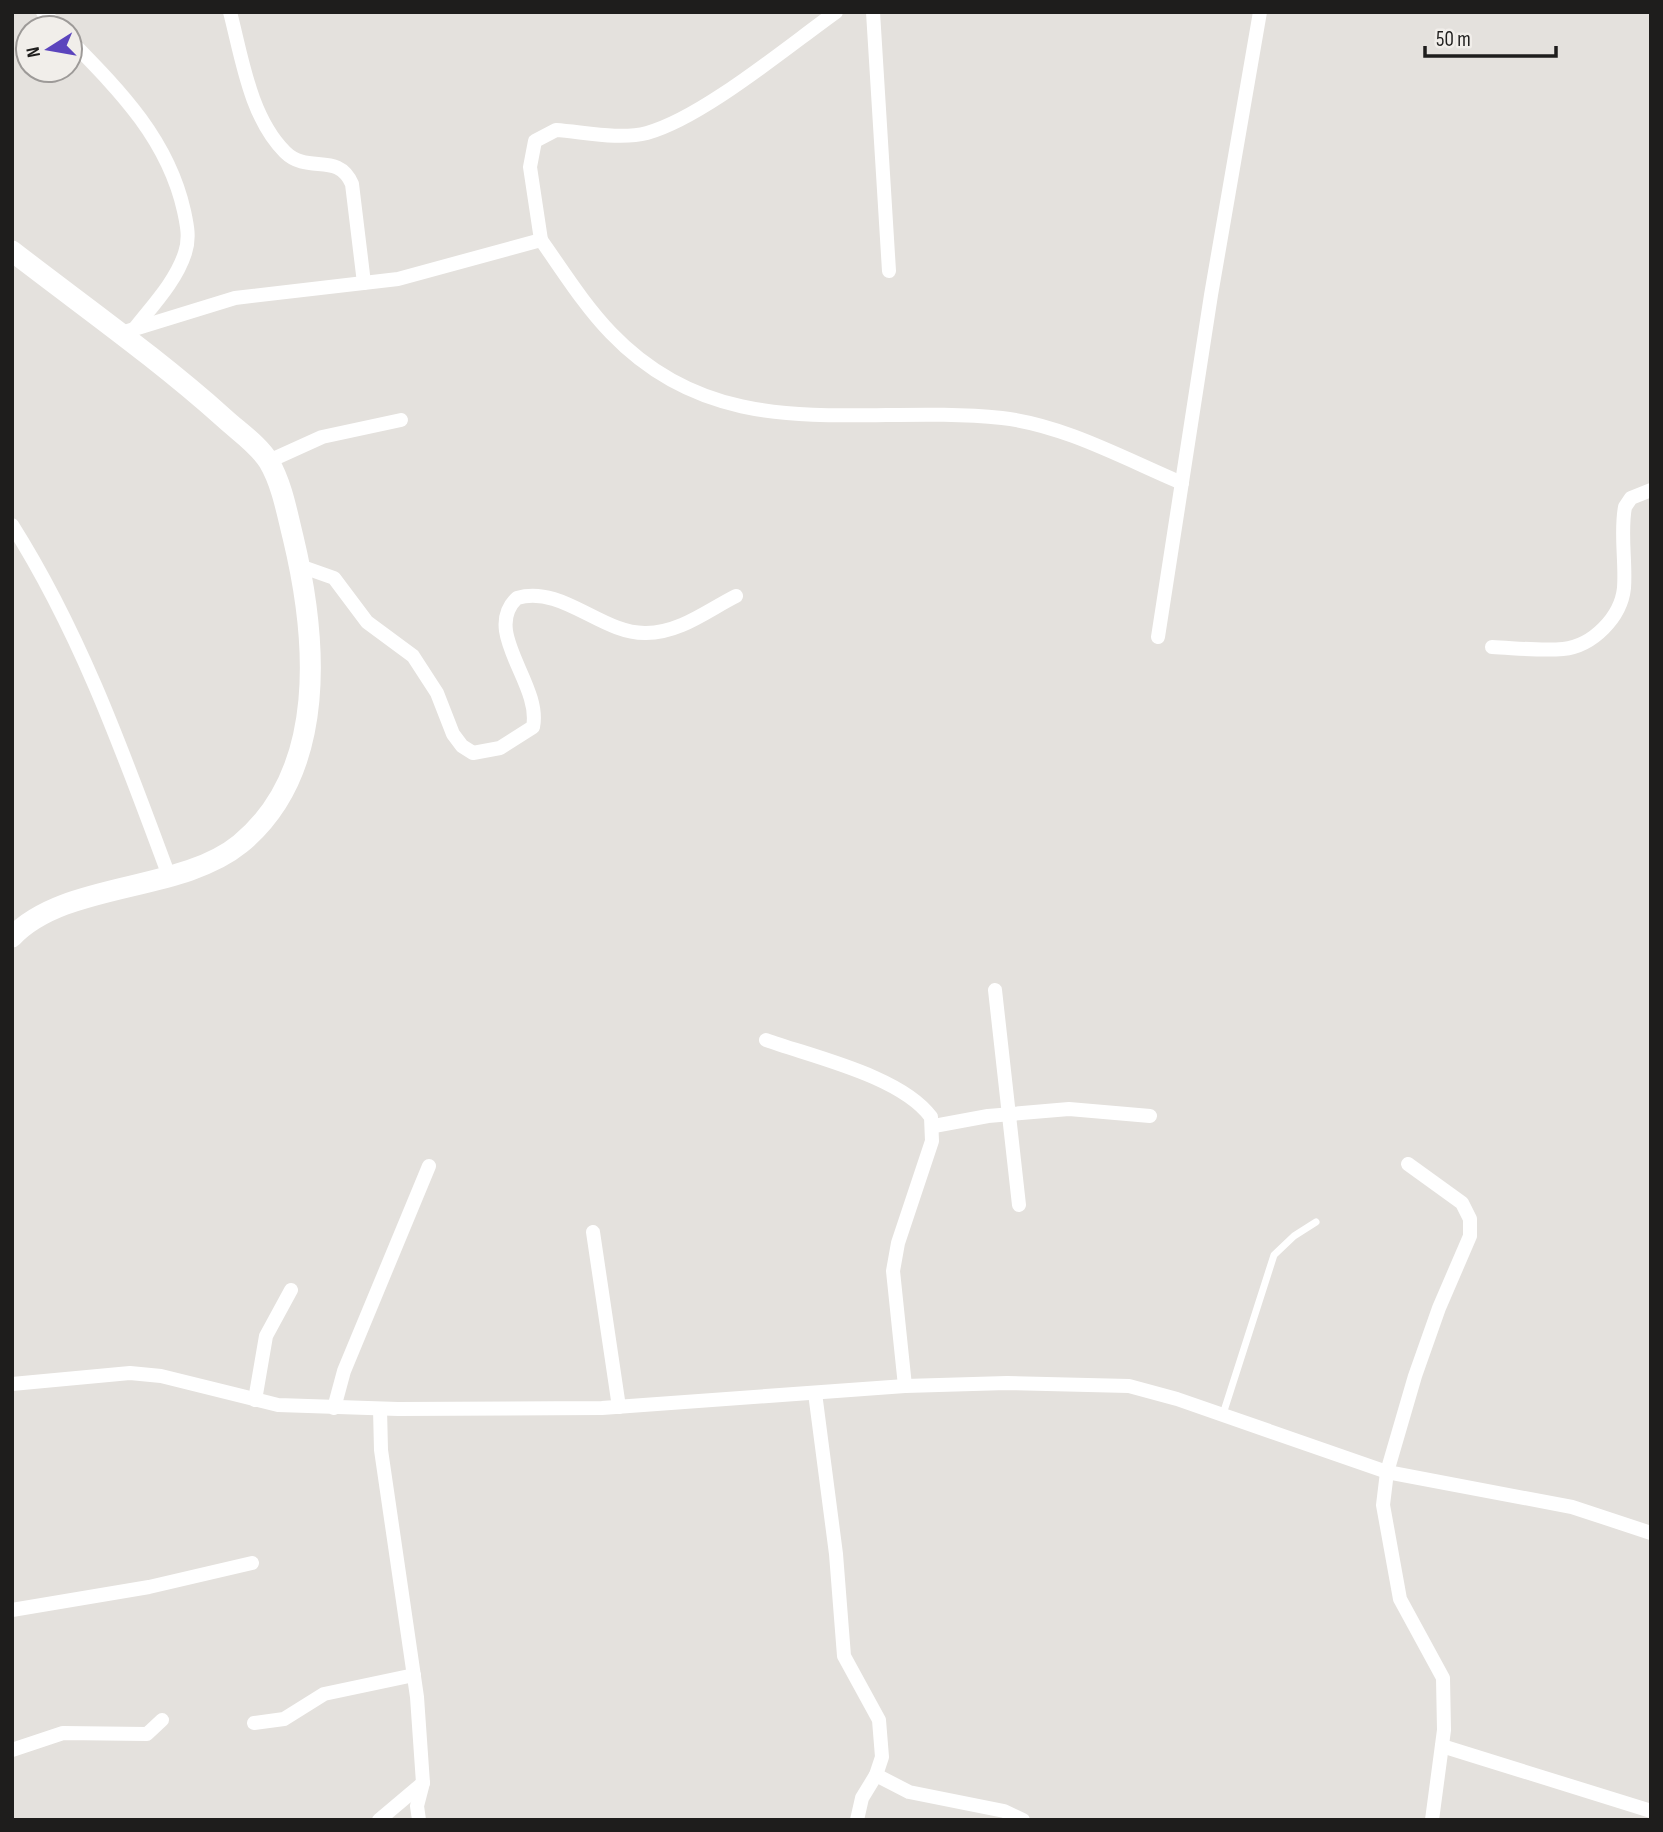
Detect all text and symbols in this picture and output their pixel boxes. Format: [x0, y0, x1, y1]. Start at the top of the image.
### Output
north arrow [14, 14, 84, 84]
scale bar [1425, 14, 1556, 58]
text: 50 m [1436, 27, 1471, 52]
text: N [22, 45, 46, 59]

